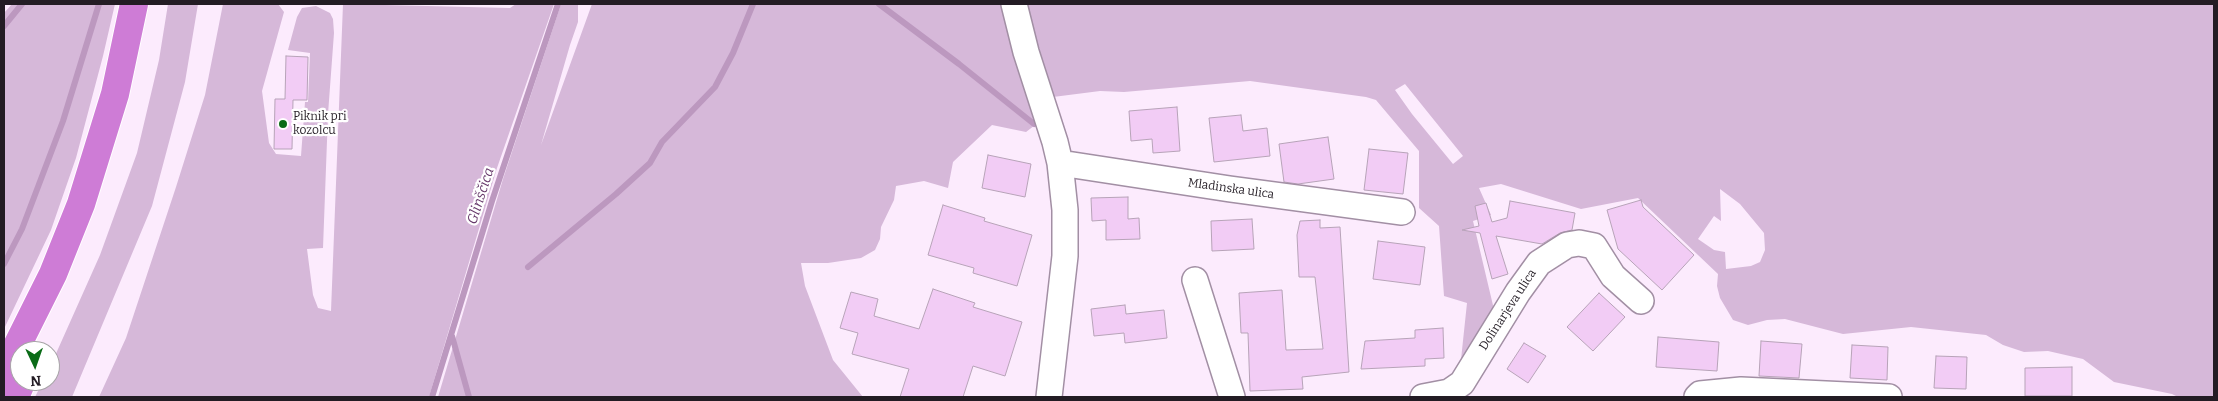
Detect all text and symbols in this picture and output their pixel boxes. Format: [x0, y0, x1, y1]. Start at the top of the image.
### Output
place label: Piknik pri kozolcu [293, 110, 346, 138]
marker: Piknik pri kozolcu [277, 118, 289, 130]
water label: Glinščica [464, 166, 498, 226]
street label: Mladinska ulica [1187, 176, 1275, 202]
street label: Dolinarjeva ulica [1476, 267, 1540, 353]
north arrow [10, 341, 60, 391]
text: N [30, 372, 42, 389]

